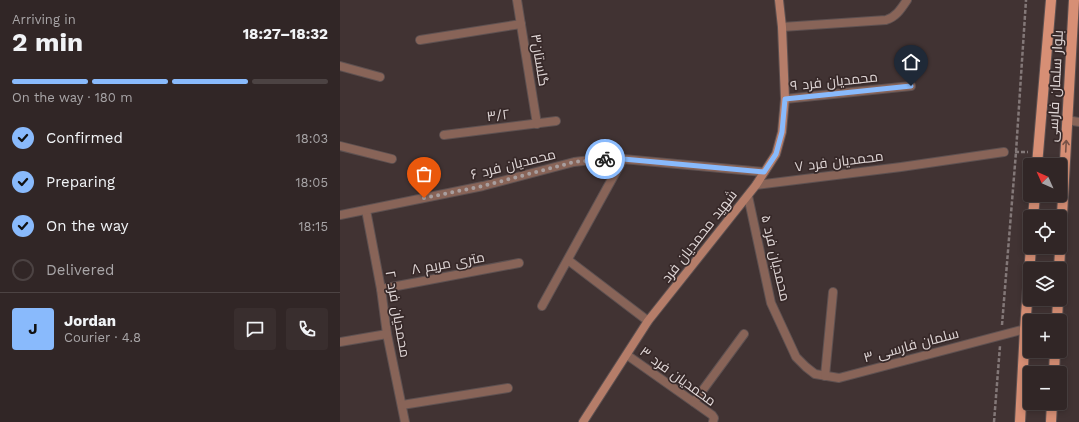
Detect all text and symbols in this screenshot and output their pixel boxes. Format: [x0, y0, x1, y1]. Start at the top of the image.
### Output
text: Arriving in [12, 12, 76, 27]
text: 18:27–18:32 [243, 25, 328, 43]
text: 2 min [12, 27, 83, 57]
street label: بلوار سلمان فارسی [1044, 30, 1066, 142]
street label: گلستان۳ [528, 33, 552, 87]
pin [894, 45, 928, 86]
icon: home [900, 51, 922, 73]
street label: ۹ محمدیان فرد [789, 68, 879, 94]
text: On the way · 180 m [12, 90, 133, 105]
street label: ۳/۲ [486, 106, 510, 124]
icon: check [12, 127, 34, 149]
text: Confirmed [46, 129, 123, 147]
text: 18:03 [296, 131, 328, 146]
courier [585, 139, 625, 179]
one-way arrow [1062, 140, 1069, 153]
street label: ۶ محمدیان فرد [469, 146, 557, 182]
icon: bike [594, 148, 616, 170]
street label: ۷ محمدیان فرد [794, 148, 884, 174]
pin [407, 157, 441, 198]
north arrow [1023, 158, 1067, 202]
map controls [1023, 158, 1067, 410]
icon: bag [413, 163, 435, 185]
icon: check [12, 171, 34, 193]
text: Preparing [46, 173, 115, 191]
text: 18:05 [295, 175, 328, 190]
street label: شهید محمدیان فرد [658, 187, 740, 285]
button: locate [1023, 210, 1067, 254]
street label: ۵ محمدیان فرد [758, 213, 794, 303]
icon: check [12, 215, 34, 237]
text: On the way [46, 217, 128, 235]
text: 18:15 [298, 219, 328, 234]
street label: ۸ متری مریم [410, 249, 486, 279]
text: Delivered [46, 261, 114, 279]
button: layers [1023, 262, 1067, 306]
street label: ۲ محمدیان فرد [382, 269, 414, 359]
button: chat [234, 308, 276, 350]
button: phone [286, 308, 328, 350]
text: Jordan [64, 312, 116, 330]
button: + [1023, 314, 1067, 358]
text: J [28, 320, 38, 338]
street label: ۳ سلمان فارسی [862, 325, 960, 365]
text: Courier · 4.8 [64, 330, 141, 345]
street label: ۳ محمدیان فرد [637, 343, 719, 409]
button: − [1023, 366, 1067, 410]

